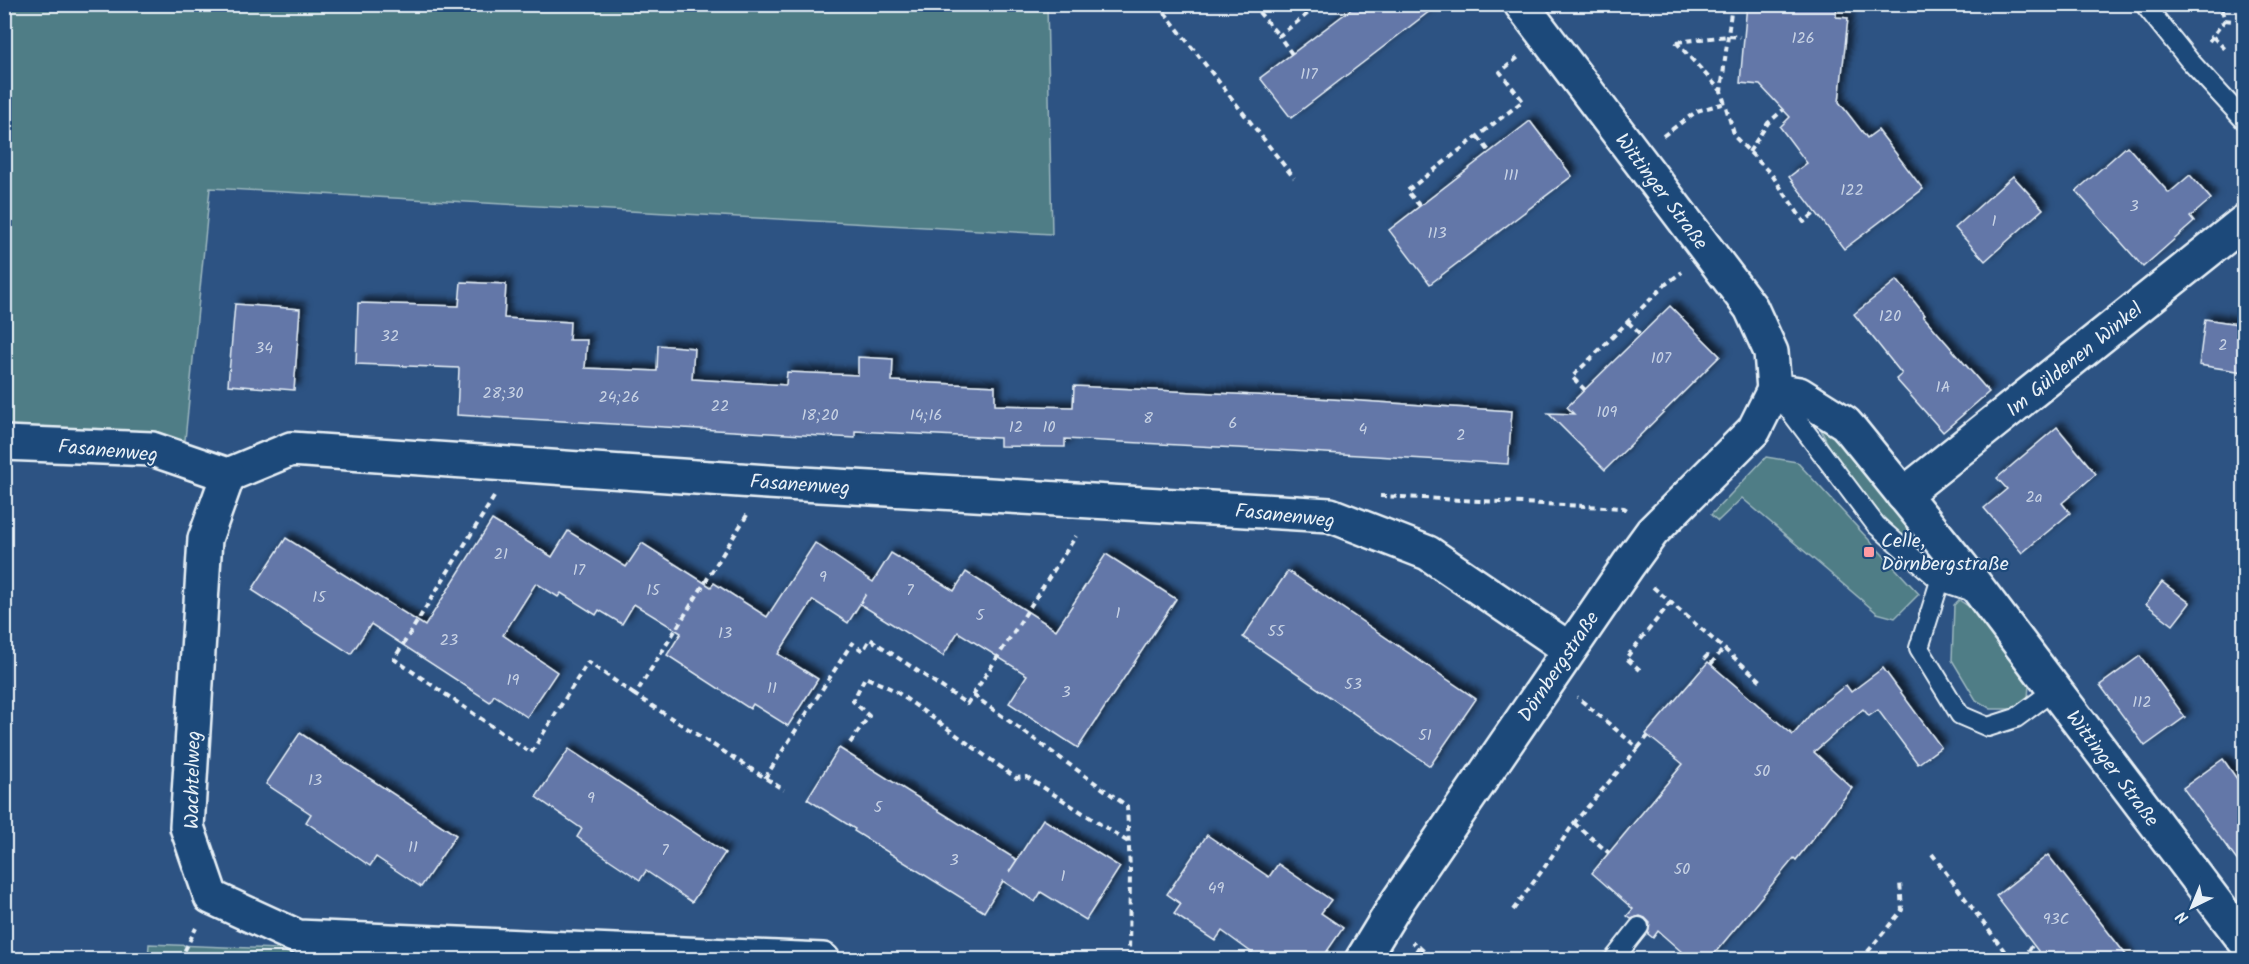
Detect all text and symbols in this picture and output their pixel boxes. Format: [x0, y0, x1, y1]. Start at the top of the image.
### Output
house number: 126 [1791, 26, 1815, 51]
house number: 117 [1300, 62, 1318, 87]
street label: Wittinger Straße [1606, 127, 1715, 258]
house number: 111 [1503, 163, 1519, 188]
house number: 122 [1840, 178, 1864, 203]
house number: 3 [2129, 194, 2139, 219]
house number: 1 [1991, 209, 1997, 234]
house number: 113 [1427, 221, 1447, 246]
street label: Im Güldenen Winkel [2000, 295, 2151, 426]
house number: 120 [1879, 304, 1901, 329]
house number: 32 [381, 324, 399, 349]
house number: 2 [2218, 333, 2228, 358]
house number: 34 [255, 336, 273, 361]
house number: 107 [1651, 346, 1672, 371]
house number: 1A [1936, 375, 1951, 400]
house number: 28;30 [483, 381, 523, 406]
house number: 24;26 [598, 385, 640, 410]
house number: 22 [711, 394, 729, 419]
house number: 109 [1597, 400, 1618, 425]
house number: 18;20 [802, 403, 838, 428]
house number: 14;16 [910, 403, 942, 428]
house number: 8 [1143, 406, 1153, 431]
house number: 6 [1229, 411, 1237, 436]
house number: 12 [1009, 415, 1023, 440]
house number: 10 [1042, 415, 1056, 440]
house number: 4 [1359, 417, 1368, 442]
house number: 2 [1456, 423, 1466, 448]
street label: Fasanenweg [57, 432, 159, 472]
street label: Fasanenweg [749, 467, 851, 505]
house number: 2a [2026, 485, 2042, 510]
street label: Fasanenweg [1233, 496, 1336, 538]
place label: Celle, Dörnbergstraße [1881, 526, 2009, 581]
house number: 21 [494, 542, 508, 567]
marker: Celle, Dörnbergstraße [1862, 545, 1876, 559]
house number: 17 [573, 558, 586, 583]
house number: 9 [819, 565, 827, 590]
house number: 15 [646, 578, 661, 603]
house number: 7 [906, 578, 914, 603]
house number: 15 [312, 585, 327, 610]
house number: 1 [1115, 601, 1121, 626]
house number: 5 [976, 603, 986, 628]
street label: Dörnbergstraße [1511, 605, 1609, 729]
house number: 55 [1267, 619, 1286, 644]
house number: 13 [718, 621, 732, 646]
house number: 23 [440, 628, 458, 653]
house number: 19 [507, 668, 520, 693]
house number: 53 [1344, 672, 1362, 697]
house number: 11 [767, 676, 777, 701]
house number: 3 [1061, 680, 1071, 705]
house number: 112 [2132, 690, 2152, 715]
street label: Wittinger Straße [2057, 704, 2166, 835]
house number: 51 [1418, 723, 1432, 748]
street label: Wachtelweg [177, 731, 211, 829]
house number: 50 [1754, 759, 1770, 784]
house number: 13 [308, 768, 322, 793]
house number: 9 [587, 786, 595, 811]
house number: 5 [874, 795, 884, 820]
house number: 11 [408, 835, 418, 860]
house number: 7 [661, 838, 669, 863]
house number: 3 [949, 848, 959, 873]
house number: 50 [1674, 857, 1690, 882]
house number: 1 [1060, 864, 1066, 889]
house number: 49 [1208, 876, 1225, 901]
north arrow [2162, 877, 2222, 937]
text: N [2171, 904, 2195, 929]
house number: 93C [2043, 907, 2069, 932]

